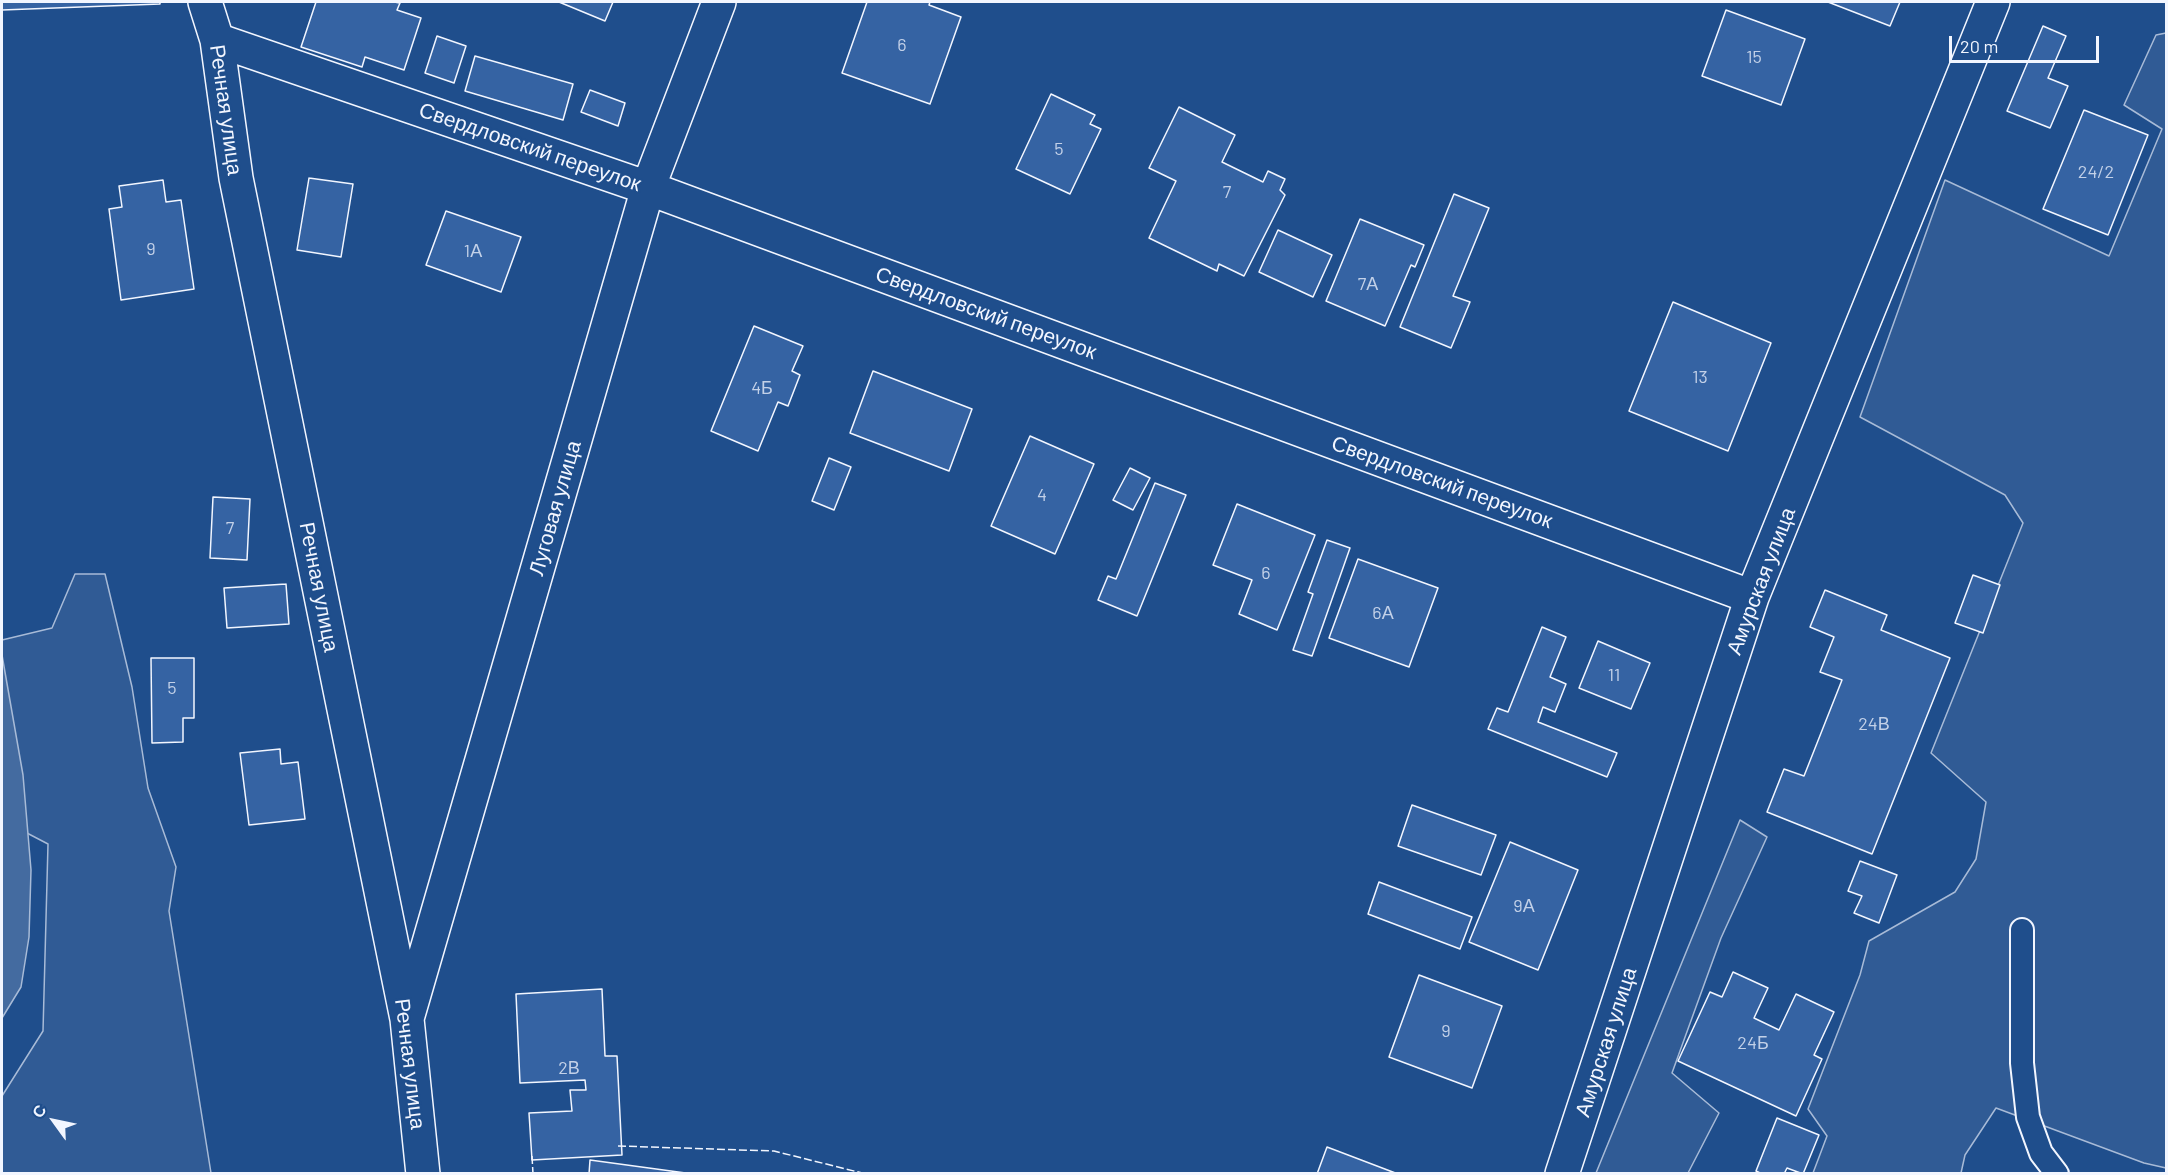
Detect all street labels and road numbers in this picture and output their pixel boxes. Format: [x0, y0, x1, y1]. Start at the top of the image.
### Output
street label: Речная улица [204, 43, 248, 177]
street label: Свердловский переулок [416, 97, 644, 197]
street label: Свердловский переулок [872, 261, 1100, 365]
street label: Свердловский переулок [1328, 430, 1556, 534]
street label: Луговая улица [524, 438, 586, 578]
street label: Амурская улица [1721, 504, 1801, 658]
street label: Речная улица [294, 520, 344, 654]
street label: Амурская улица [1570, 964, 1642, 1120]
street label: Речная улица [389, 997, 431, 1131]

